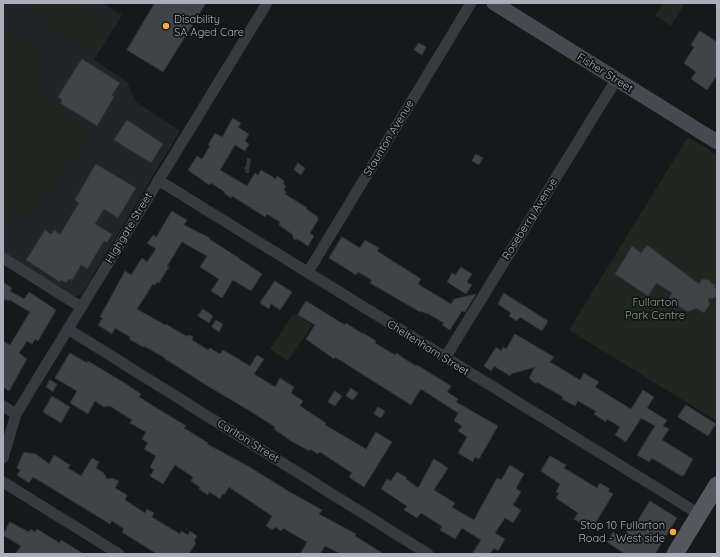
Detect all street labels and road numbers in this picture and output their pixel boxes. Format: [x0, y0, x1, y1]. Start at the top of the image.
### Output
street label: Fisher Street [575, 51, 635, 95]
street label: Staunton Avenue [361, 98, 417, 178]
street label: Roseberry Avenue [500, 176, 560, 262]
street label: Highgate Street [103, 190, 155, 266]
street label: Cheltenham Street [384, 317, 472, 379]
street label: Carlton Street [215, 417, 281, 465]

